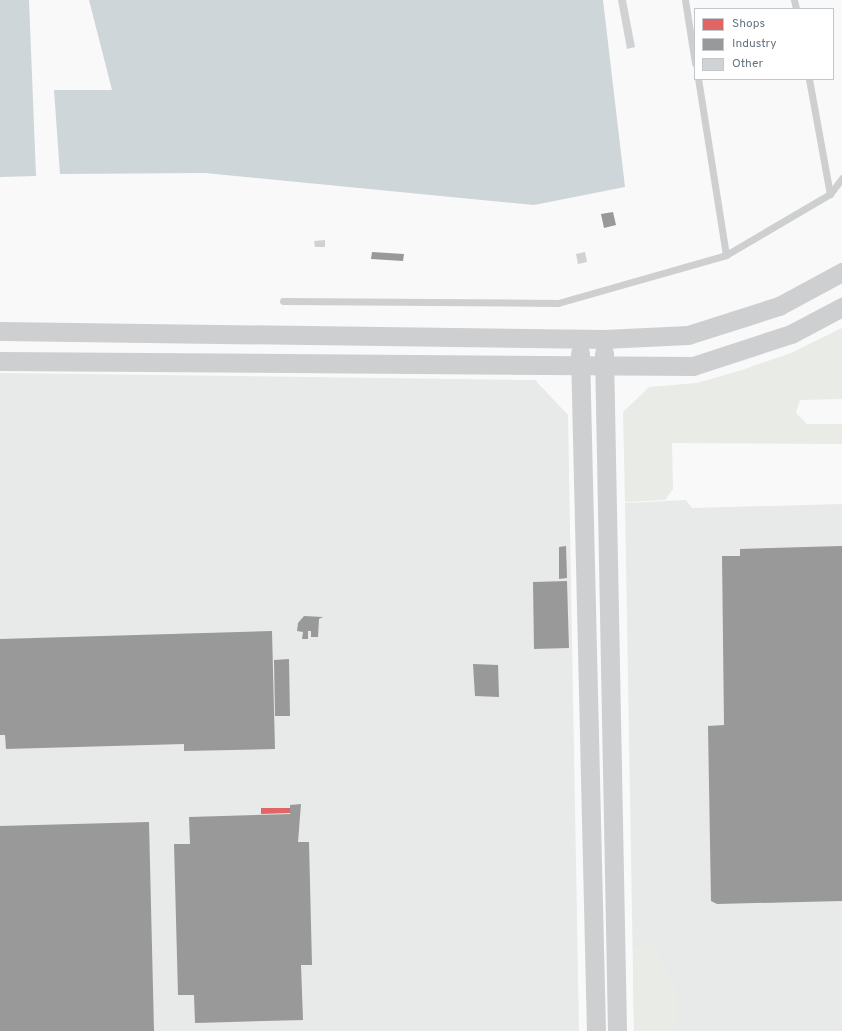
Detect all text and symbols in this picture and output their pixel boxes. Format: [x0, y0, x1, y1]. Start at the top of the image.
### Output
legend [694, 8, 834, 80]
text: Shops [732, 16, 765, 32]
text: Industry [732, 36, 777, 52]
text: Other [732, 56, 763, 72]

